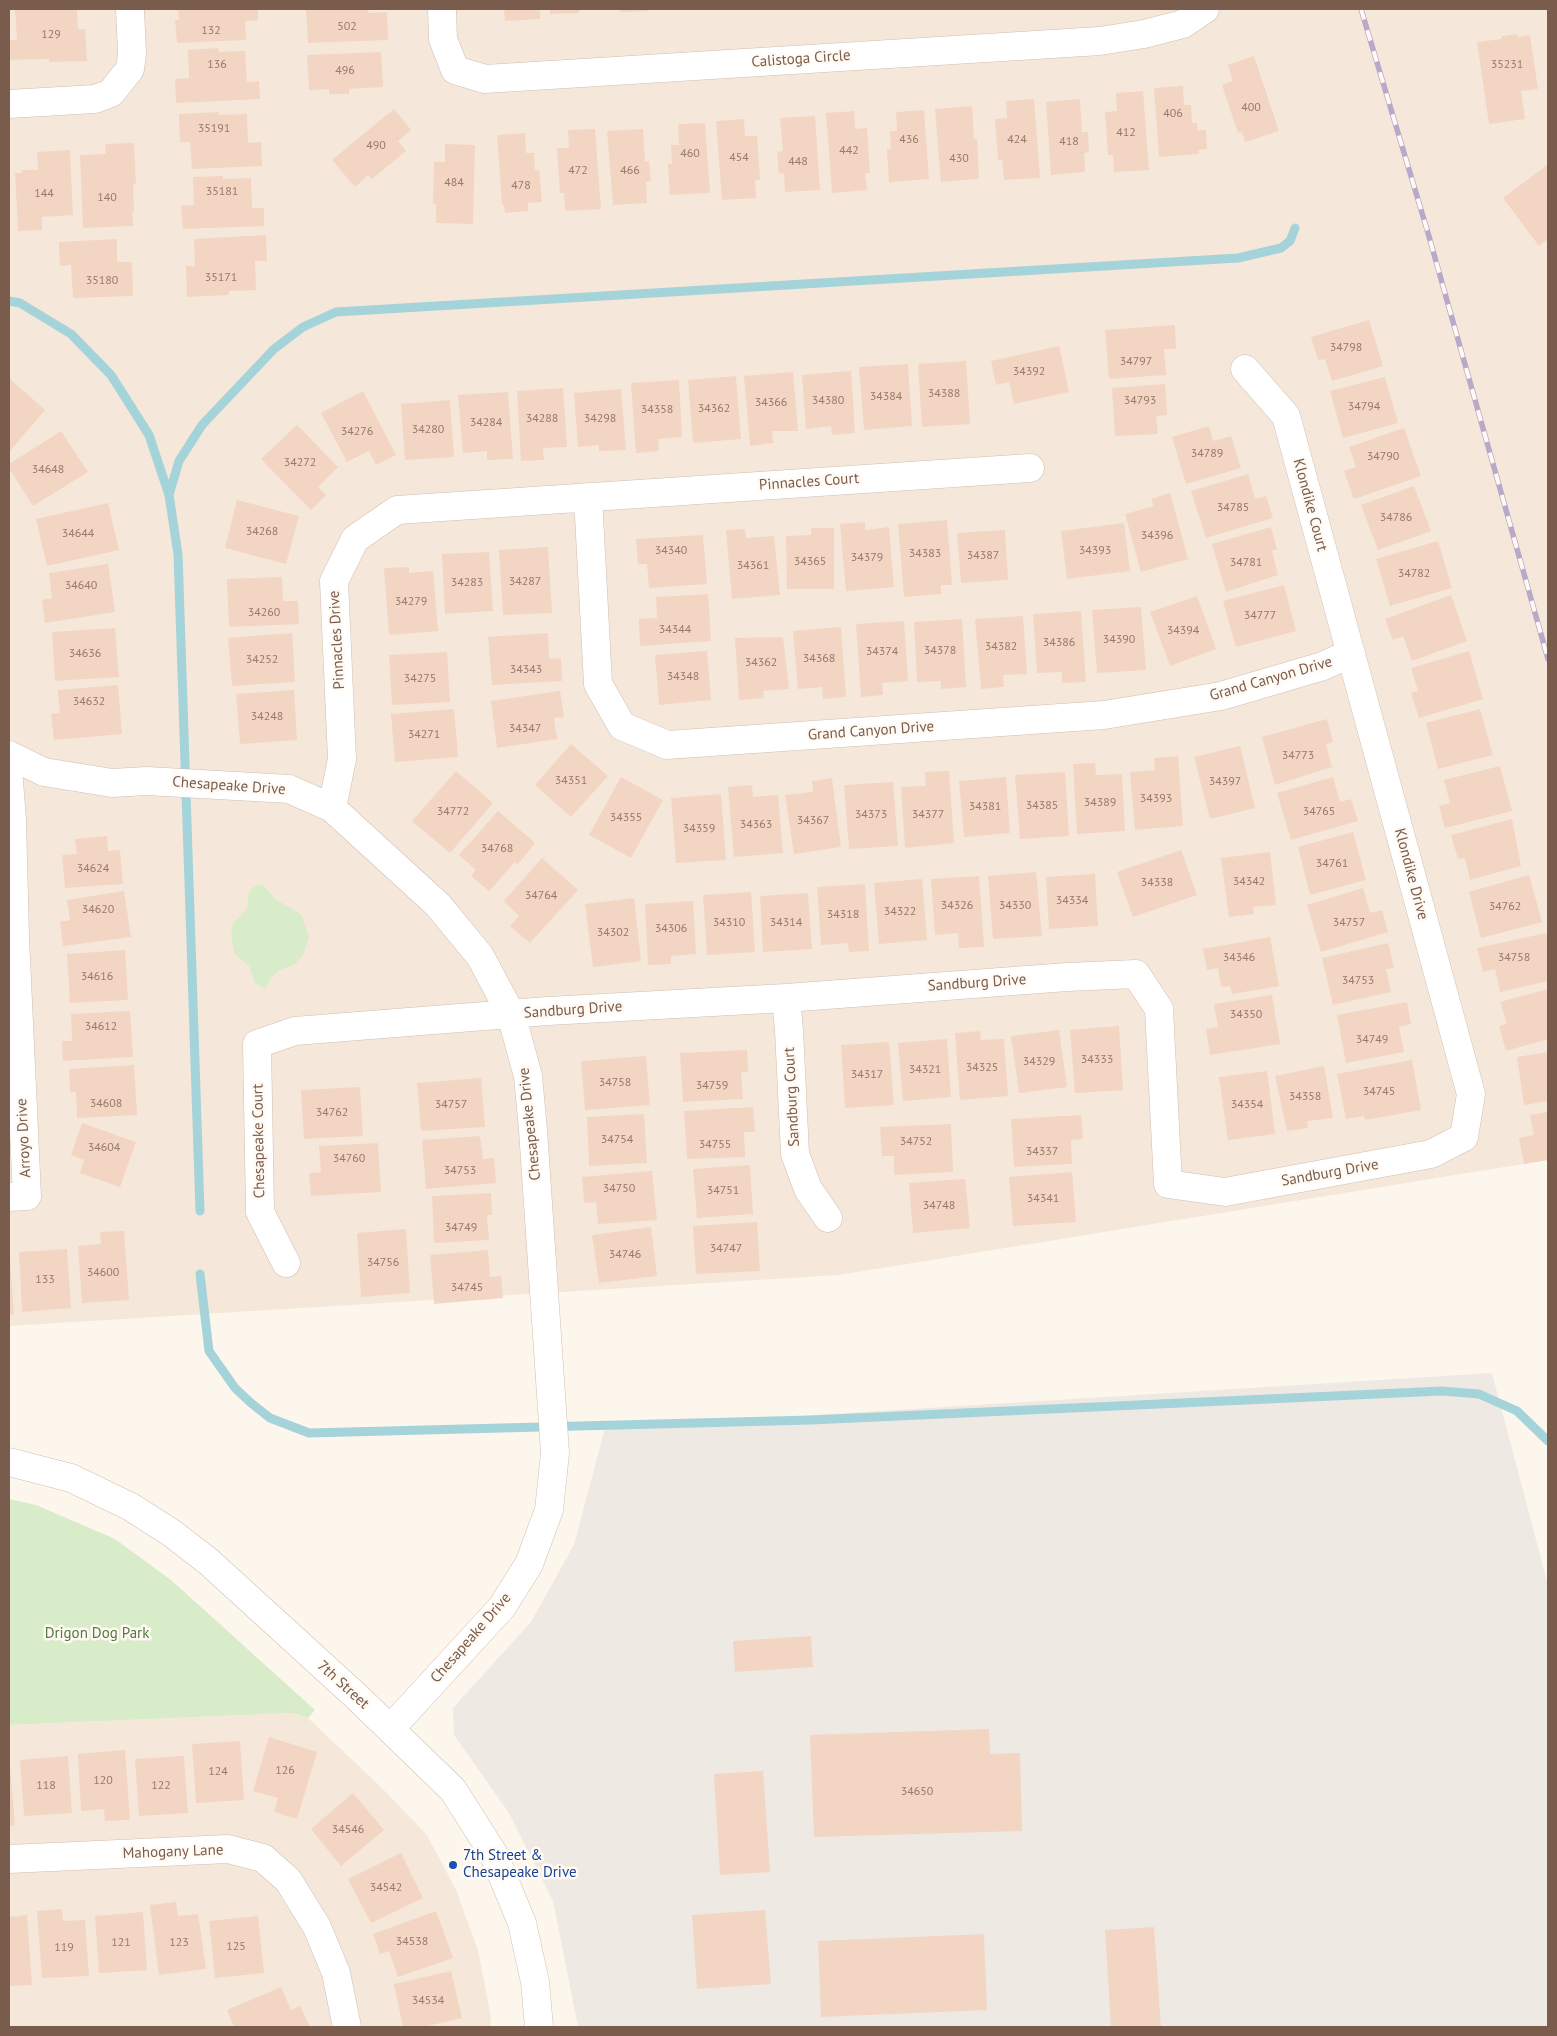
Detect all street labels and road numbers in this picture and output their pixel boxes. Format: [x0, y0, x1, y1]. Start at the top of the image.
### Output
street label: Calistoga Circle [751, 47, 851, 71]
street label: Klondike Court [1289, 457, 1331, 553]
street label: Pinnacles Court [758, 470, 860, 494]
street label: Pinnacles Drive [325, 590, 349, 690]
street label: Grand Canyon Drive [1208, 653, 1334, 705]
street label: Grand Canyon Drive [807, 718, 935, 744]
street label: Chesapeake Drive [172, 773, 286, 799]
street label: Klondike Drive [1390, 826, 1432, 922]
street label: Sandburg Drive [927, 971, 1027, 995]
street label: Sandburg Drive [523, 998, 623, 1022]
street label: Sandburg Court [780, 1047, 804, 1147]
street label: Chesapeake Drive [515, 1067, 545, 1181]
street label: Chesapeake Court [249, 1083, 269, 1199]
street label: Arroyo Drive [13, 1098, 35, 1178]
street label: Sandburg Drive [1280, 1156, 1380, 1190]
street label: Chesapeake Drive [427, 1589, 515, 1687]
street label: 7th Street [313, 1657, 373, 1713]
street label: Mahogany Lane [122, 1841, 224, 1863]

